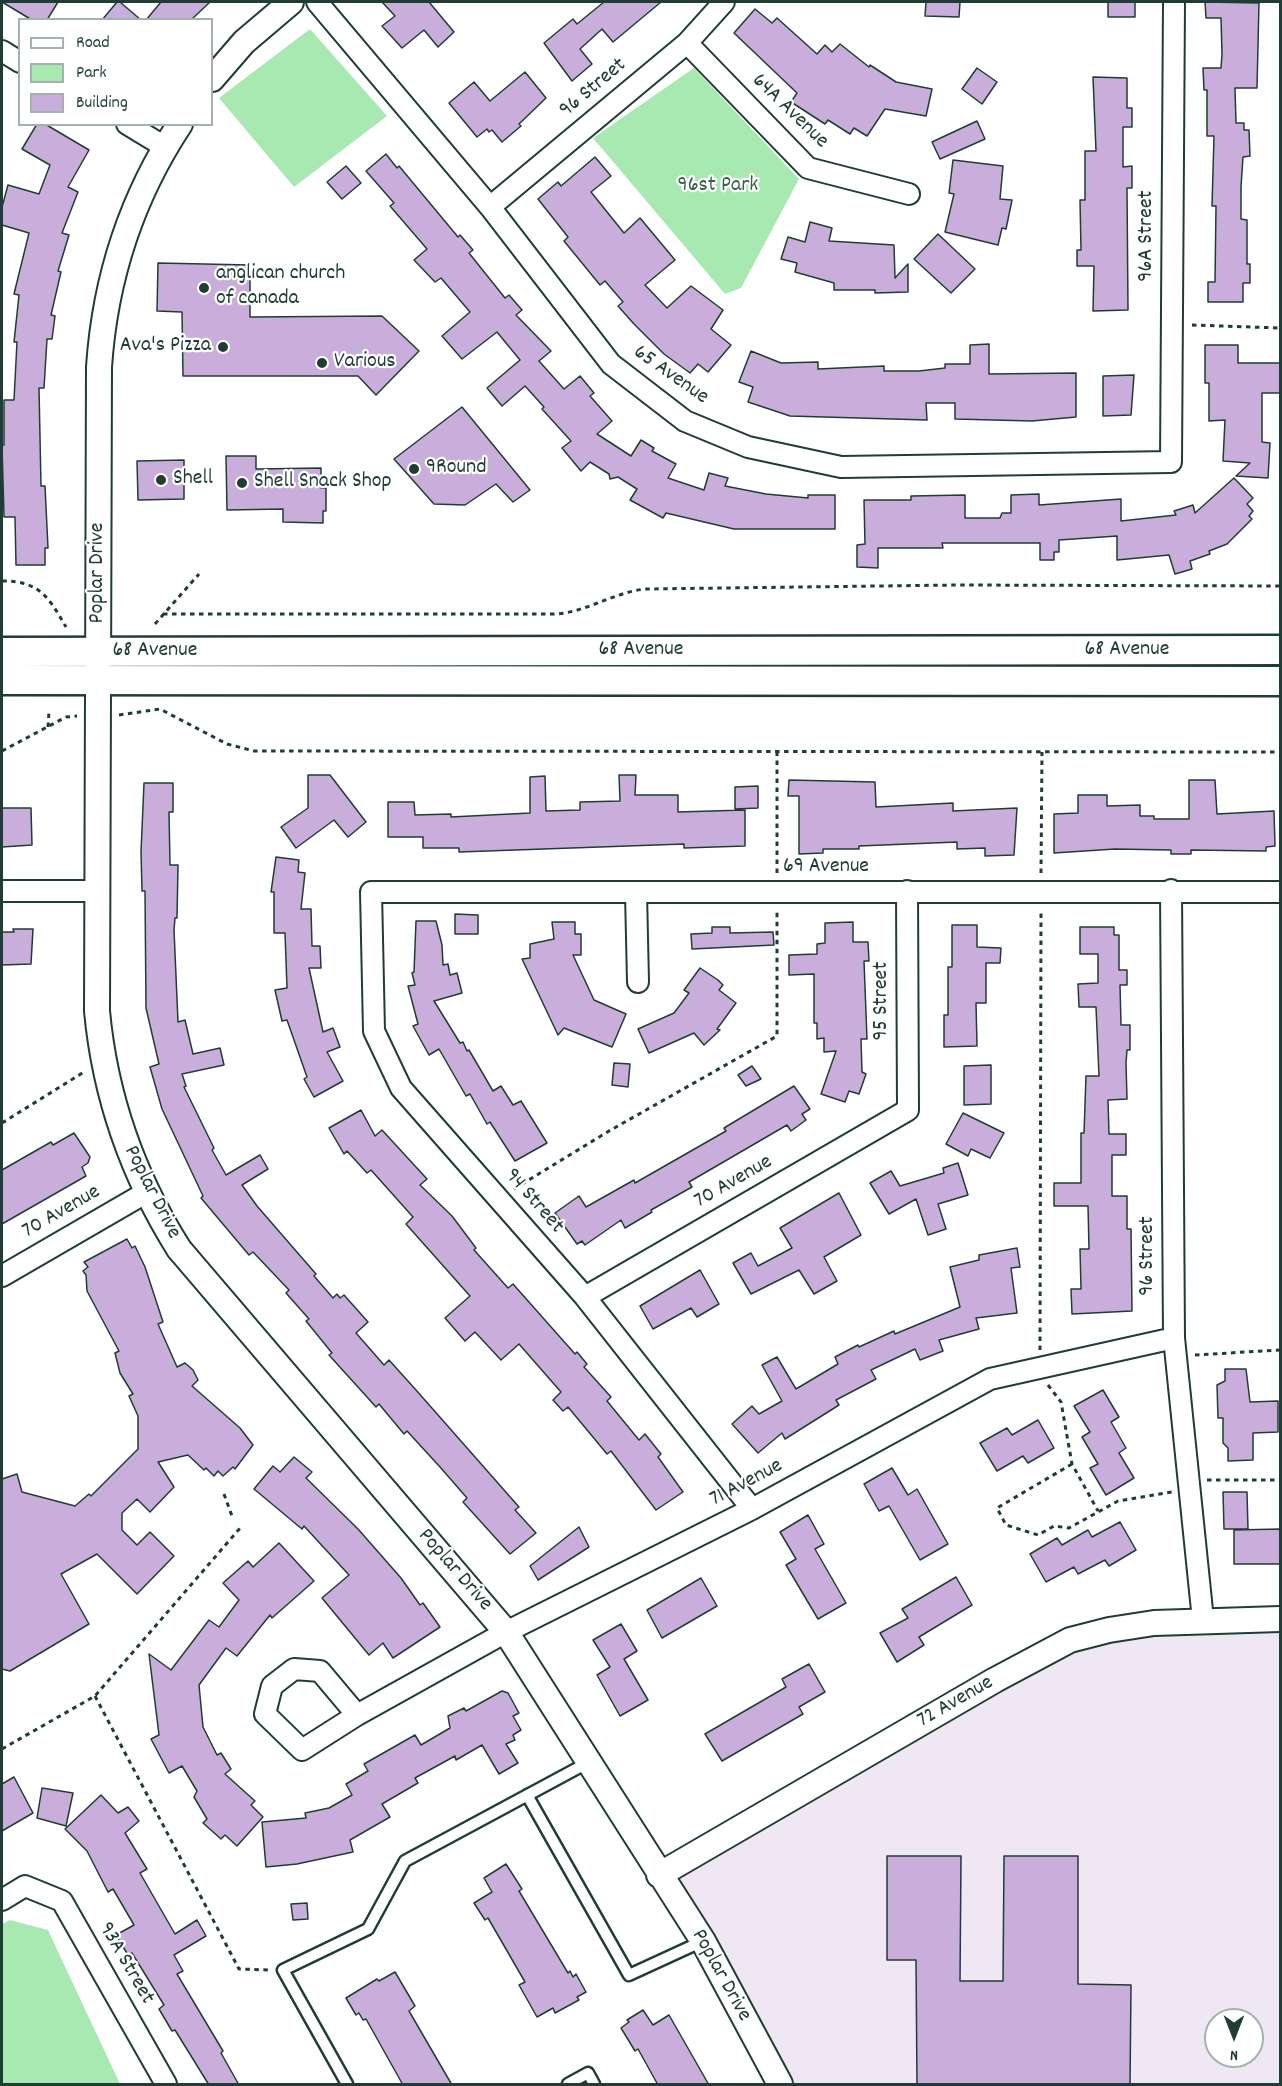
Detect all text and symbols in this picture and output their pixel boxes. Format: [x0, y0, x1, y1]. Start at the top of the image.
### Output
legend [18, 18, 213, 126]
text: Road [76, 31, 110, 56]
street label: 96 Street [555, 53, 633, 125]
text: Park [76, 61, 107, 86]
street label: 64A Avenue [745, 69, 833, 155]
text: Building [76, 91, 128, 116]
park label: 96st Park [678, 174, 758, 200]
street label: 96A Street [1135, 190, 1161, 282]
place label: anglican church of canada [216, 262, 345, 314]
marker: anglican church of canada [197, 281, 211, 295]
place label: Ava's Pizza [120, 334, 211, 360]
marker: Ava's Pizza [216, 340, 230, 354]
street label: 65 Avenue [627, 340, 713, 412]
place label: Various [334, 350, 396, 376]
marker: Various [315, 356, 329, 370]
place label: 9Round [426, 456, 487, 482]
marker: 9Round [407, 462, 421, 476]
place label: Shell [173, 467, 213, 493]
place label: Shell Snack Shop [254, 470, 392, 496]
marker: Shell [154, 473, 168, 487]
marker: Shell Snack Shop [235, 476, 249, 490]
street label: Poplar Drive [86, 522, 112, 624]
street label: 68 Avenue [599, 638, 683, 664]
street label: 68 Avenue [1085, 638, 1169, 664]
street label: 68 Avenue [113, 639, 197, 665]
street label: 69 Avenue [783, 855, 869, 881]
street label: 95 Street [870, 962, 896, 1040]
street label: Poplar Drive [116, 1142, 186, 1244]
street label: 70 Avenue [690, 1150, 778, 1216]
street label: 94 Street [498, 1164, 568, 1240]
street label: 70 Avenue [18, 1180, 106, 1246]
street label: 96 Street [1136, 1216, 1162, 1296]
street label: 71 Avenue [706, 1454, 788, 1514]
street label: Poplar Drive [411, 1524, 497, 1618]
street label: 72 Avenue [913, 1671, 999, 1735]
street label: 93A Street [91, 1918, 159, 2010]
street label: Poplar Drive [684, 1925, 756, 2027]
north arrow [1204, 2008, 1264, 2068]
text: N [1230, 2043, 1238, 2066]

